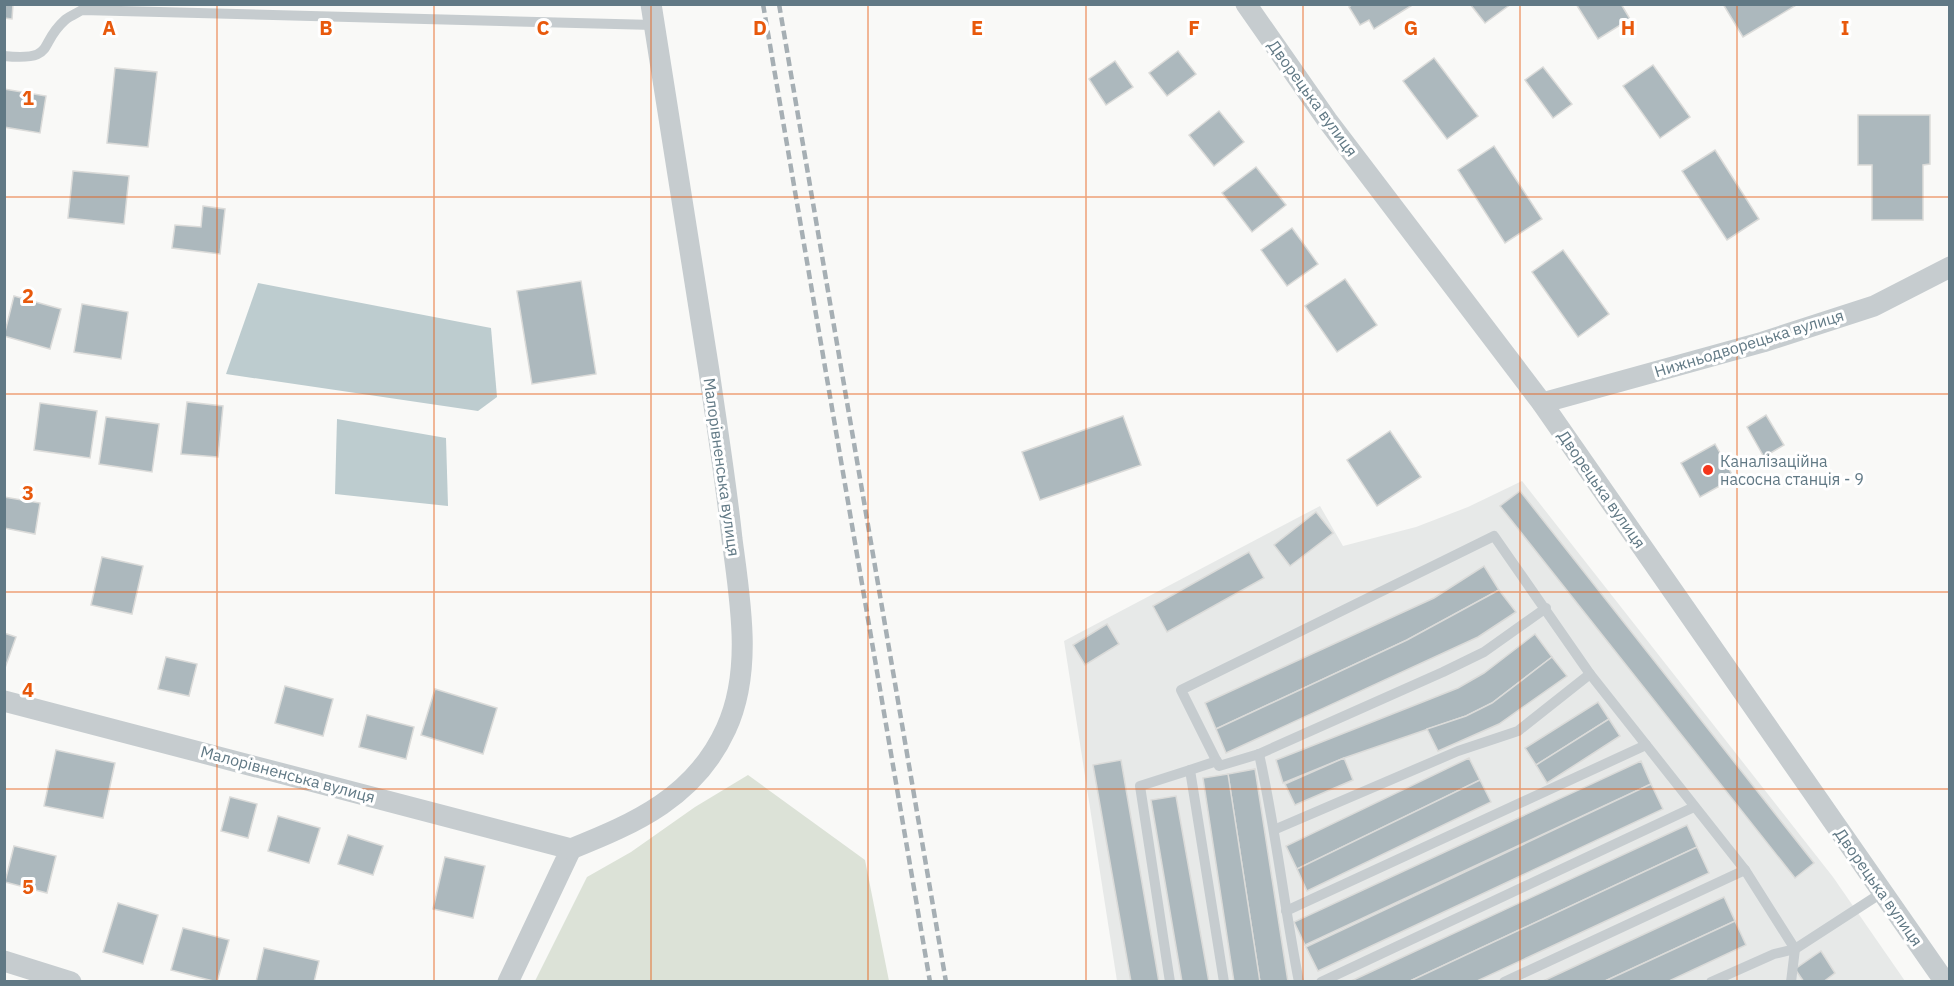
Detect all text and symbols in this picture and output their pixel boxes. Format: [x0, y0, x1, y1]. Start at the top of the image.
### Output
text: A [102, 14, 116, 41]
text: B [319, 14, 333, 41]
text: C [536, 14, 550, 41]
text: D [753, 14, 767, 41]
text: E [971, 14, 983, 41]
text: F [1188, 14, 1200, 41]
text: G [1404, 14, 1418, 41]
text: H [1621, 14, 1635, 41]
text: I [1841, 14, 1849, 41]
street label: Дворецька вулиця [1264, 36, 1362, 160]
text: 1 [22, 84, 34, 111]
text: 2 [22, 282, 34, 309]
street label: Нижньодворецька вулиця [1652, 305, 1846, 381]
street label: Малорівненська вулиця [700, 376, 744, 558]
street label: Дворецька вулиця [1554, 426, 1650, 552]
place label: Каналізаційна насосна станція - 9 [1720, 451, 1864, 489]
marker: Каналізаційна насосна станція - 9 [1701, 463, 1715, 477]
text: 3 [22, 479, 34, 506]
text: 4 [22, 676, 34, 703]
street label: Малорівненська вулиця [198, 741, 378, 807]
street label: Дворецька вулиця [1831, 824, 1927, 950]
text: 5 [22, 873, 34, 900]

